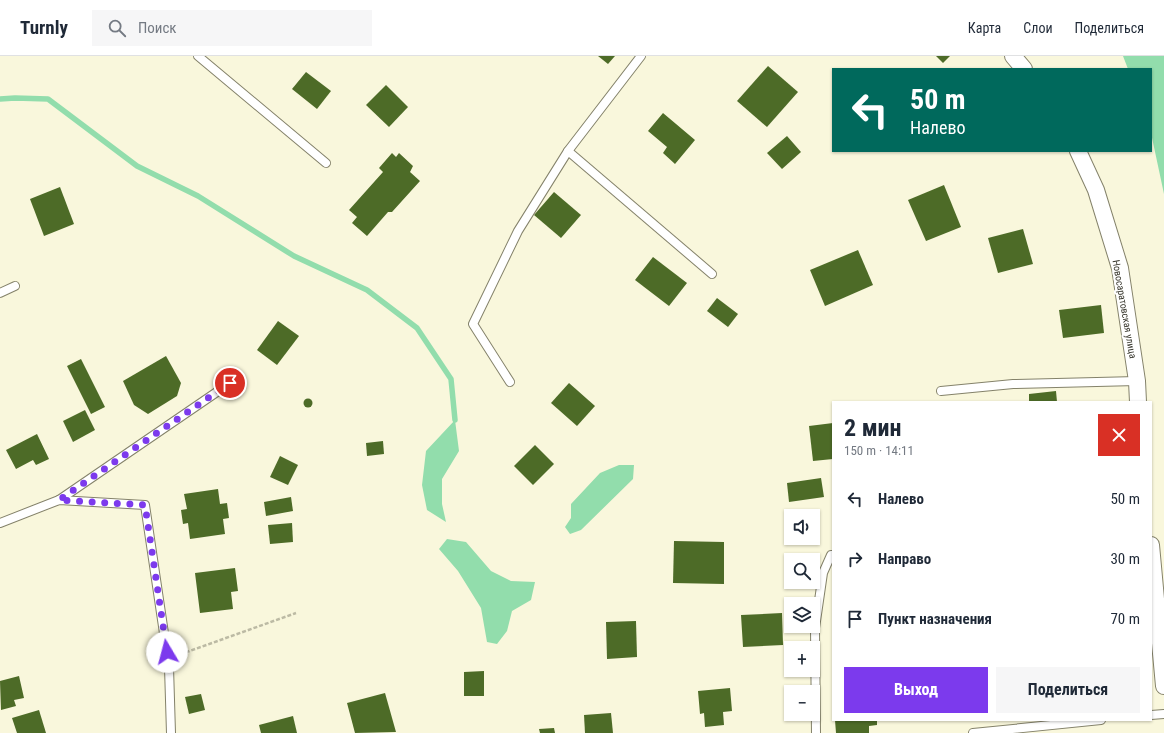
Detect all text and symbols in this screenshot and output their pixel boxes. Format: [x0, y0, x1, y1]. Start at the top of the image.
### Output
search box [92, 10, 372, 46]
text: Turnly [20, 16, 68, 39]
icon: search [106, 17, 128, 39]
text: Поиск [138, 19, 177, 37]
text: Карта [968, 20, 1001, 36]
text: Слои [1023, 20, 1053, 36]
text: Поделиться [1075, 20, 1144, 36]
text: 50 m [910, 83, 966, 116]
icon: left [844, 84, 896, 136]
text: Налево [910, 117, 966, 138]
street label: Новосаратовская улица [1110, 259, 1139, 359]
pin [213, 366, 247, 400]
icon: arrive [219, 372, 241, 394]
text: 2 мин [844, 414, 902, 442]
button: close [1098, 414, 1140, 456]
text: 150 m · 14:11 [844, 443, 914, 458]
icon: left [844, 488, 866, 510]
text: Налево [878, 490, 924, 508]
text: 50 m [1110, 490, 1140, 508]
map controls [784, 509, 820, 721]
button: sound [784, 509, 820, 545]
icon: right [844, 548, 866, 570]
text: Направо [878, 550, 931, 568]
text: 30 m [1110, 550, 1140, 568]
button: search [784, 553, 820, 589]
button: layers [784, 597, 820, 633]
icon: arrive [844, 608, 866, 630]
text: Пункт назначения [878, 610, 992, 628]
text: 70 m [1110, 610, 1140, 628]
position arrow [146, 631, 188, 673]
button: + [784, 641, 820, 677]
button: Выход [844, 667, 988, 713]
button: Поделиться [996, 667, 1140, 713]
button: − [784, 685, 820, 721]

